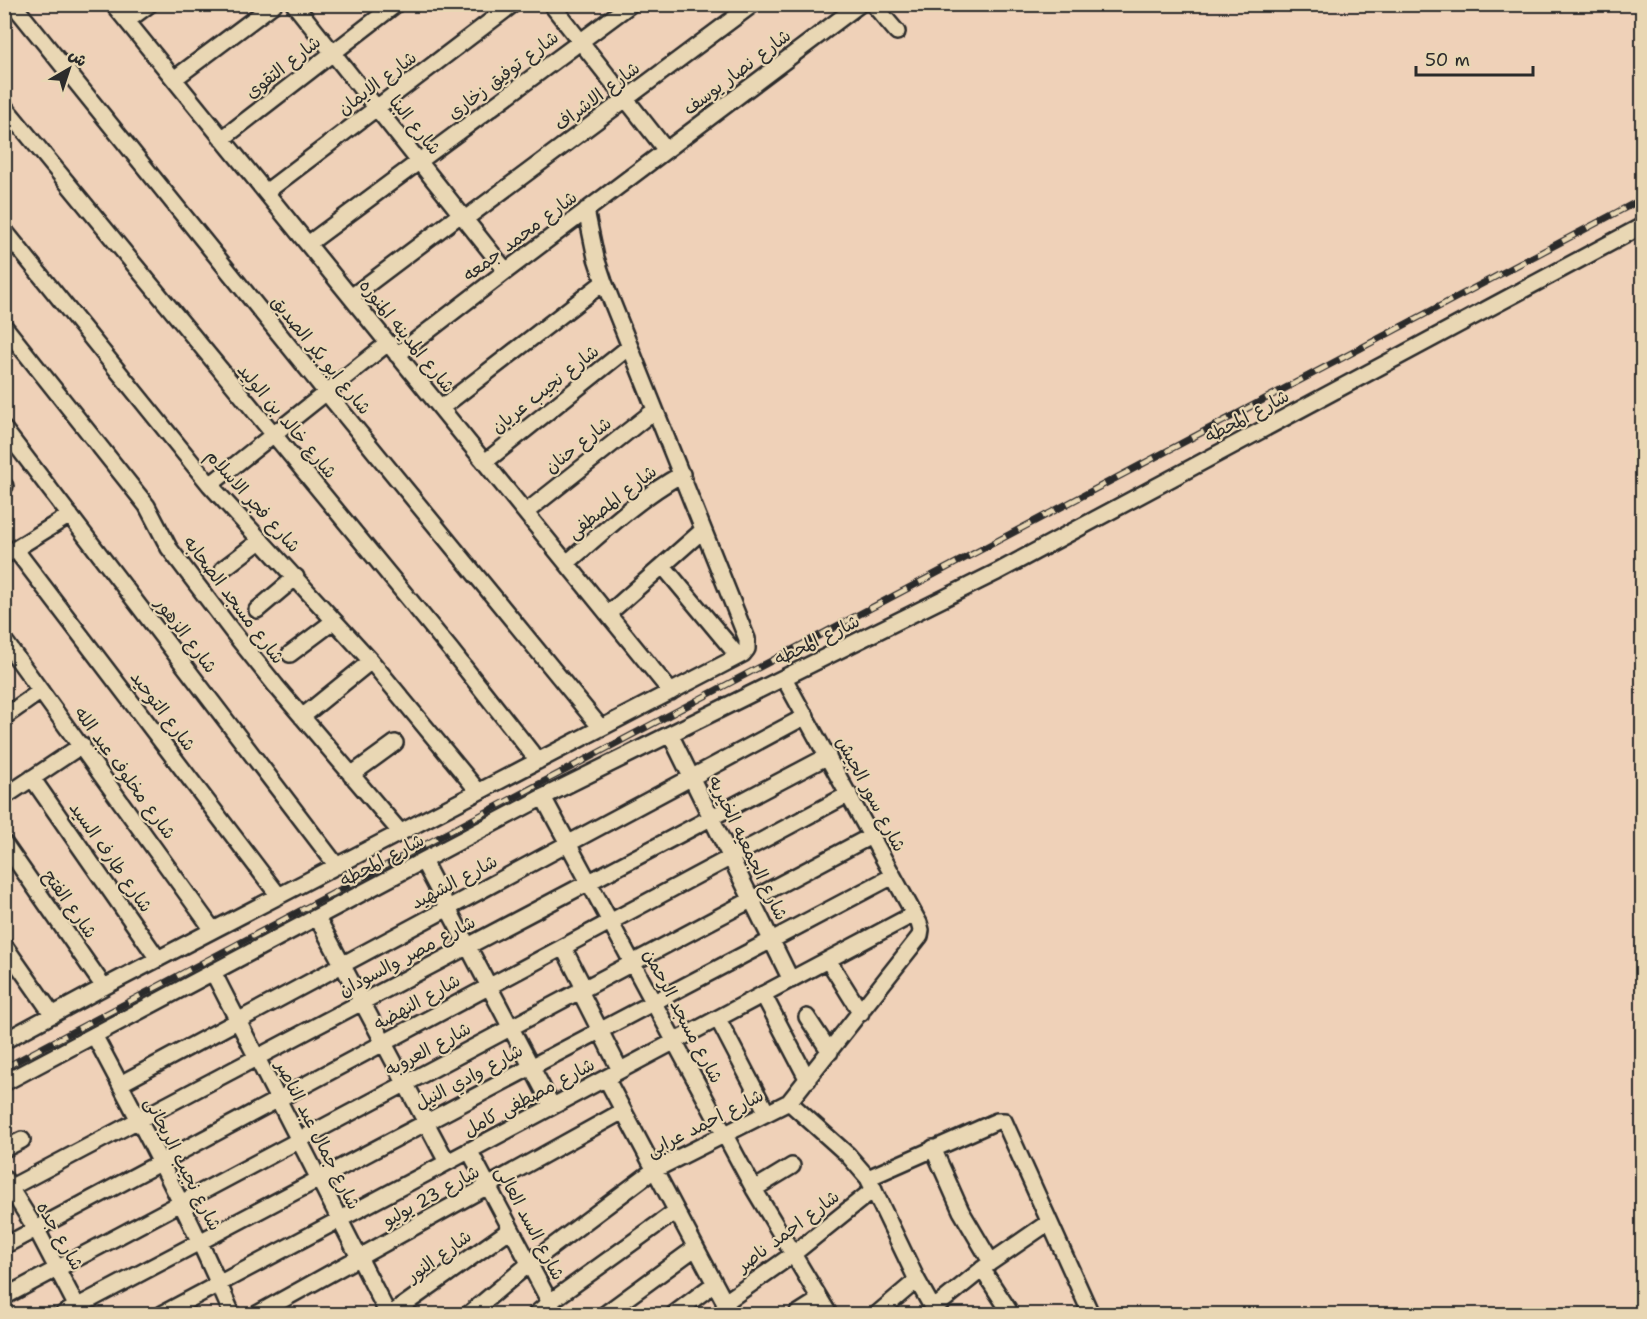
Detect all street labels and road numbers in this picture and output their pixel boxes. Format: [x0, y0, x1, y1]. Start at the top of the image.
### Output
street label: شارع نصار يوسف [678, 24, 796, 120]
street label: شارع توفيق زخارى [443, 25, 563, 125]
street label: شارع التقوى [240, 30, 326, 104]
street label: شارع الايمان [333, 45, 421, 121]
street label: شارع الاشراف [549, 56, 645, 136]
street label: شارع البنا [384, 90, 446, 160]
street label: شارع محمد جمعه [458, 185, 582, 287]
street label: شارع المدينه المنوره [354, 274, 460, 398]
street label: شارع ابو بكر الصديق [266, 290, 376, 420]
street label: شارع نجيب عريان [486, 339, 604, 439]
street label: شارع خالد بن الوليد [232, 359, 342, 483]
street label: شارع المحطه [1201, 384, 1293, 448]
street label: شارع حنان [540, 411, 616, 479]
street label: شارع فجر الاسلام [199, 444, 306, 559]
street label: شارع المصطفى [562, 460, 662, 544]
street label: شارع مسجد الصحابه [178, 531, 290, 669]
street label: شارع الزهور [149, 591, 222, 678]
street label: شارع المحطه [770, 609, 864, 671]
street label: شارع التوحيد [125, 666, 201, 756]
street label: شارع مخلوف عبد الله [69, 702, 181, 844]
street label: شارع سور الجيش [830, 732, 912, 856]
street label: شارع الجمعيه الخيريه [703, 772, 793, 924]
street label: شارع طارف السيد [64, 797, 158, 917]
street label: شارع المحطه [336, 828, 428, 892]
street label: شارع الشهيد [406, 849, 502, 915]
street label: شارع الفتح [38, 865, 102, 943]
street label: شارع مصر والسودان [334, 910, 480, 1002]
street label: شارع مسجد الرحمن [637, 945, 729, 1087]
street label: شارع النهضه [369, 968, 465, 1036]
street label: شارع العروبه [381, 1016, 475, 1082]
street label: شارع وادي النيل [411, 1038, 528, 1116]
street label: شارع مصطفى كامل [459, 1052, 599, 1142]
street label: شارع جمال عبد الناصر [269, 1055, 366, 1214]
street label: شارع احمد عرابى [642, 1083, 768, 1163]
street label: شارع نجيب الريحانى [139, 1093, 227, 1235]
street label: شارع 23 يوليو [377, 1159, 484, 1233]
street label: شارع السد العالى [490, 1162, 570, 1284]
street label: شارع احمد ناصر [730, 1184, 844, 1279]
street label: شارع جده [31, 1197, 89, 1275]
street label: شارع النور [400, 1224, 476, 1289]

